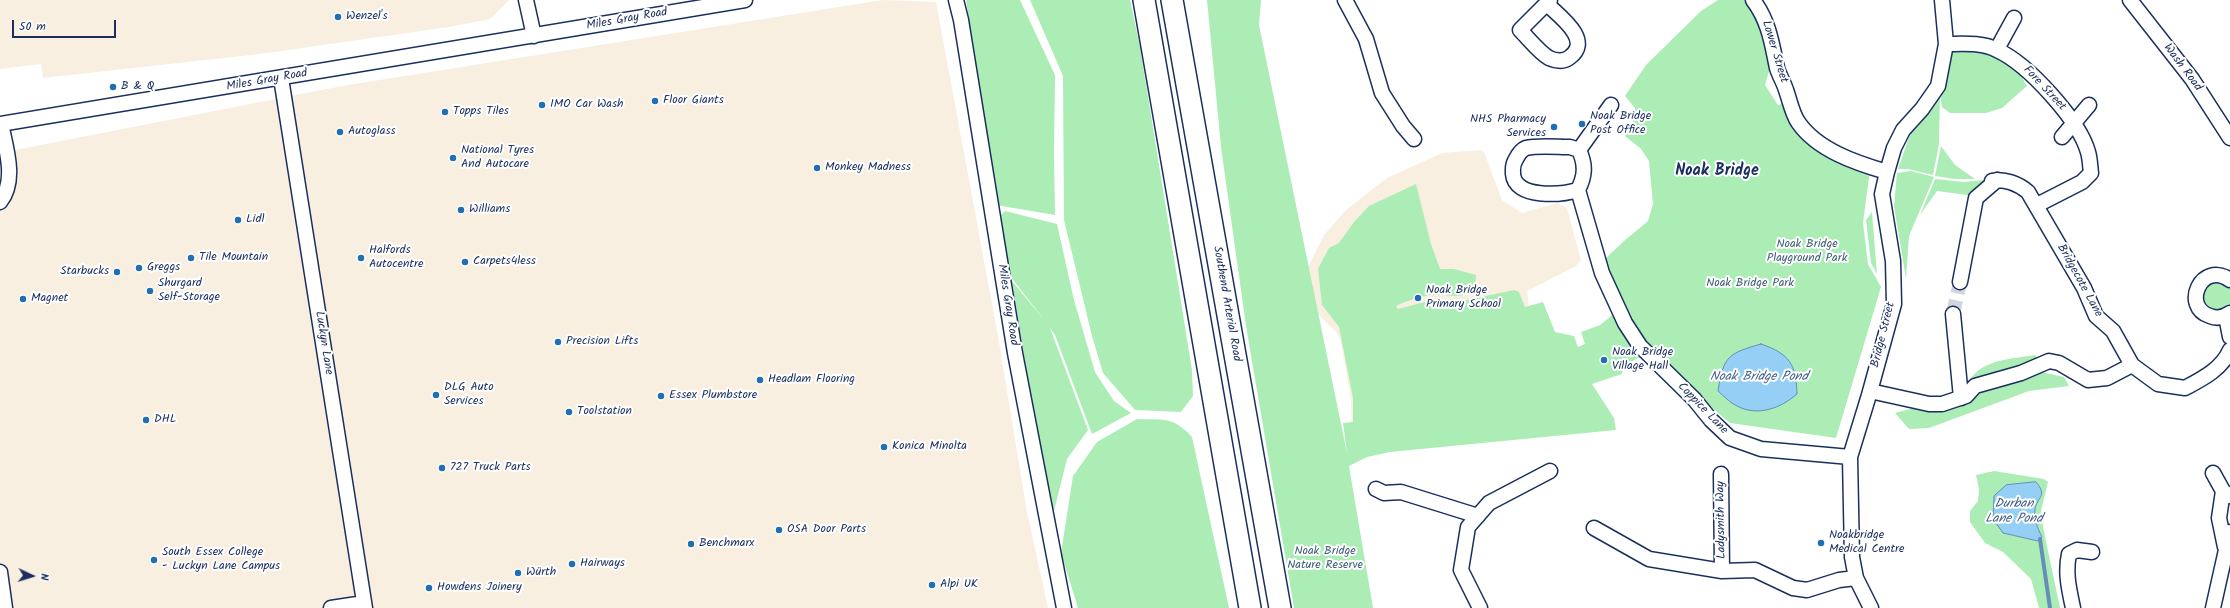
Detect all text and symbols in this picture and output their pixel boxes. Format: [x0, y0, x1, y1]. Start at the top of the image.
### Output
street label: Miles Gray Road [585, 6, 669, 34]
place label: Wenzel's [346, 10, 388, 24]
scale bar [14, 12, 118, 38]
marker: Wenzel's [333, 12, 343, 22]
text: 50 m [19, 17, 46, 36]
street label: Lower Street [1758, 19, 1790, 85]
street label: Wash Road [2160, 42, 2204, 94]
street label: Fore Street [2020, 63, 2068, 115]
street label: Miles Gray Road [225, 67, 309, 95]
place label: B & Q [121, 80, 154, 94]
marker: B & Q [108, 82, 118, 92]
place label: Floor Giants [663, 94, 724, 108]
marker: Floor Giants [650, 96, 660, 106]
place label: IMO Car Wash [550, 98, 624, 112]
marker: IMO Car Wash [537, 100, 547, 110]
place label: Topps Tiles [453, 105, 509, 119]
marker: Topps Tiles [440, 107, 450, 117]
place label: Noak Bridge Post Office [1590, 110, 1651, 138]
place label: NHS Pharmacy Services [1470, 113, 1546, 141]
marker: Noak Bridge Post Office [1577, 119, 1587, 129]
marker: NHS Pharmacy Services [1549, 122, 1559, 132]
place label: Autoglass [348, 125, 396, 139]
marker: Autoglass [335, 127, 345, 137]
place label: National Tyres And Autocare [461, 144, 534, 172]
marker: National Tyres And Autocare [448, 153, 458, 163]
place label: Monkey Madness [825, 161, 911, 175]
district label: Noak Bridge [1675, 162, 1759, 182]
marker: Monkey Madness [812, 163, 822, 173]
place label: Williams [469, 203, 510, 217]
marker: Williams [456, 205, 466, 215]
place label: Lidl [246, 213, 264, 227]
marker: Lidl [233, 215, 243, 225]
park label: Noak Bridge Playground Park [1767, 238, 1847, 266]
street label: Bridgecote Lane [2053, 242, 2105, 320]
place label: Halfords Autocentre [369, 244, 423, 272]
street label: Southend Arterial Road [1209, 245, 1243, 363]
place label: Tile Mountain [199, 251, 268, 265]
marker: Tile Mountain [186, 253, 196, 263]
marker: Halfords Autocentre [356, 253, 366, 263]
place label: Carpets4less [473, 255, 536, 269]
marker: Carpets4less [460, 257, 470, 267]
place label: Greggs [147, 261, 180, 275]
marker: Greggs [134, 263, 144, 273]
street label: Miles Gray Road [993, 263, 1021, 347]
place label: Starbucks [60, 265, 109, 279]
marker: Starbucks [112, 267, 122, 277]
place label: Shurgard Self-Storage [158, 277, 220, 305]
park label: Noak Bridge Park [1706, 277, 1794, 291]
place label: Noak Bridge Primary School [1426, 284, 1501, 312]
marker: Shurgard Self-Storage [145, 286, 155, 296]
place label: Magnet [31, 292, 68, 306]
marker: Noak Bridge Primary School [1413, 293, 1423, 303]
marker: Magnet [18, 294, 28, 304]
street label: Bridge Street [1869, 301, 1899, 369]
street label: Luckyn Lane [311, 310, 335, 376]
place label: Precision Lifts [566, 335, 638, 349]
marker: Precision Lifts [553, 337, 563, 347]
place label: Noak Bridge Village Hall [1612, 346, 1673, 374]
marker: Noak Bridge Village Hall [1599, 355, 1609, 365]
water label: Noak Bridge Pond [1710, 370, 1808, 386]
place label: Headlam Flooring [768, 373, 855, 387]
marker: Headlam Flooring [755, 375, 765, 385]
street label: Coppice Lane [1674, 380, 1730, 438]
place label: DLG Auto Services [444, 381, 494, 409]
place label: Essex Plumbstore [669, 389, 757, 403]
marker: DLG Auto Services [431, 390, 441, 400]
marker: Essex Plumbstore [656, 391, 666, 401]
place label: Toolstation [577, 405, 632, 419]
marker: Toolstation [564, 407, 574, 417]
place label: DHL [154, 413, 176, 427]
marker: DHL [141, 415, 151, 425]
place label: Konica Minolta [892, 440, 967, 454]
marker: Konica Minolta [879, 442, 889, 452]
place label: 727 Truck Parts [450, 461, 531, 475]
marker: 727 Truck Parts [437, 463, 447, 473]
street label: Ladysmith Way [1714, 481, 1730, 559]
water label: Durban Lane Pond [1985, 497, 2043, 528]
place label: OSA Door Parts [787, 523, 866, 537]
marker: OSA Door Parts [774, 525, 784, 535]
place label: Noakbridge Medical Centre [1829, 529, 1904, 557]
place label: Benchmarx [699, 537, 754, 551]
marker: Noakbridge Medical Centre [1816, 538, 1826, 548]
marker: Benchmarx [686, 539, 696, 549]
park label: Noak Bridge Nature Reserve [1287, 545, 1363, 573]
place label: South Essex College - Luckyn Lane Campus [162, 546, 280, 574]
marker: South Essex College - Luckyn Lane Campus [149, 555, 159, 565]
north arrow [12, 556, 52, 596]
place label: Hairways [580, 557, 625, 571]
marker: Hairways [567, 559, 577, 569]
place label: Würth [526, 566, 556, 580]
marker: Würth [513, 568, 523, 578]
text: N [35, 573, 53, 581]
place label: Alpi UK [940, 578, 978, 592]
marker: Alpi UK [927, 580, 937, 590]
place label: Howdens Joinery [437, 581, 522, 595]
marker: Howdens Joinery [424, 583, 434, 593]

